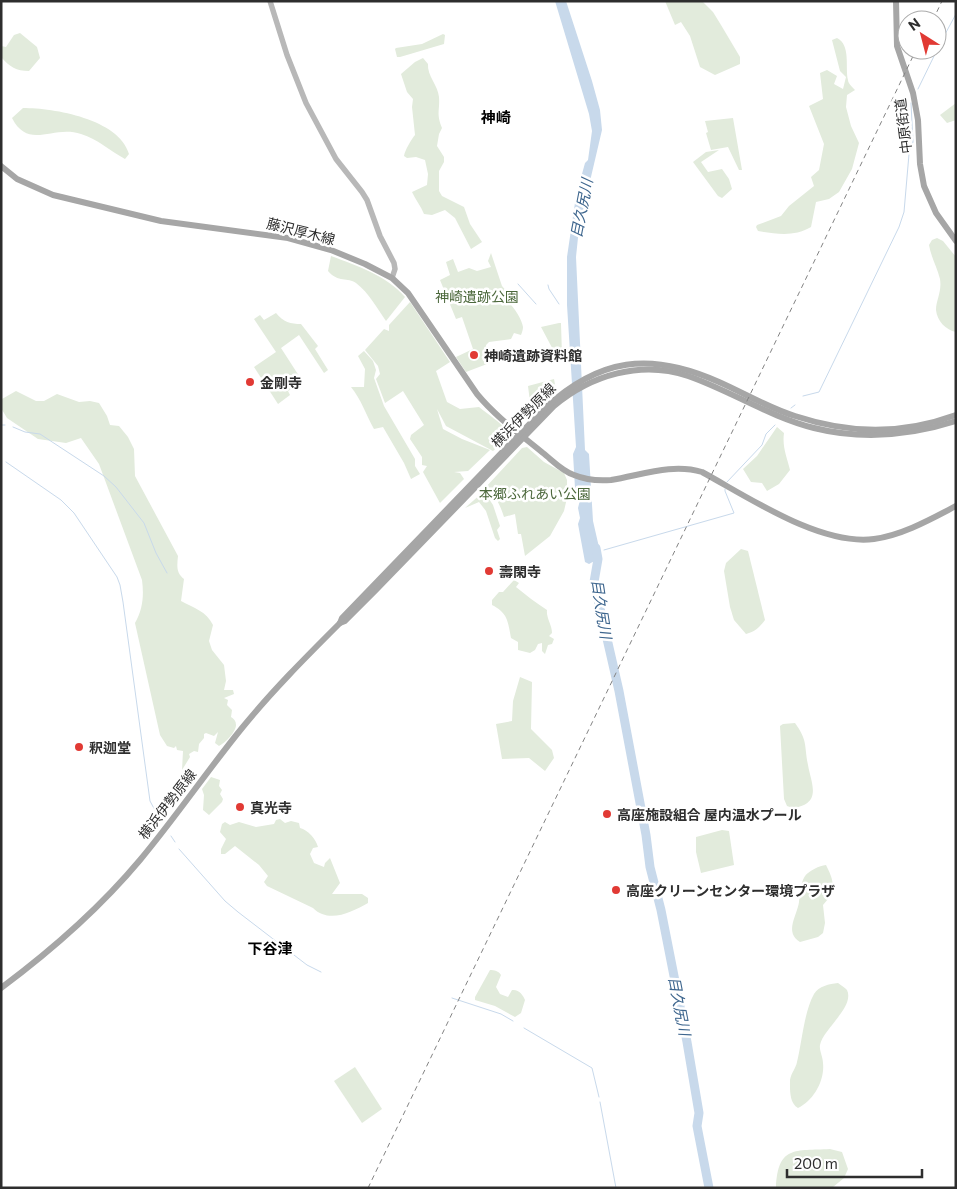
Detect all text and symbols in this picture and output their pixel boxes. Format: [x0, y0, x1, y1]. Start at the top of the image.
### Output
north arrow [897, 10, 947, 60]
text: N [905, 14, 923, 34]
street label: 中原街道 [891, 97, 915, 155]
district label: 神崎 [480, 108, 511, 126]
water label: 目久尻川 [566, 175, 596, 239]
street label: 藤沢厚木線 [265, 214, 337, 248]
park label: 神崎遺跡公園 [435, 288, 519, 305]
place label: 神崎遺跡資料館 [484, 347, 582, 364]
marker: 神崎遺跡資料館 [468, 349, 480, 361]
place label: 金剛寺 [260, 374, 302, 391]
marker: 金剛寺 [244, 376, 256, 388]
street label: 横浜伊勢原線 [487, 379, 559, 451]
park label: 本郷ふれあい公園 [479, 485, 591, 502]
place label: 壽閑寺 [499, 563, 541, 580]
marker: 壽閑寺 [483, 565, 495, 577]
water label: 目久尻川 [588, 578, 616, 642]
place label: 釈迦堂 [89, 739, 131, 756]
marker: 釈迦堂 [73, 741, 85, 753]
street label: 横浜伊勢原線 [134, 766, 200, 842]
place label: 真光寺 [250, 799, 292, 816]
marker: 真光寺 [234, 801, 246, 813]
place label: 高座施設組合 屋内温水プール [617, 806, 802, 823]
marker: 高座施設組合 屋内温水プール [601, 808, 613, 820]
place label: 高座クリーンセンター環境プラザ [626, 882, 835, 899]
marker: 高座クリーンセンター環境プラザ [610, 884, 622, 896]
district label: 下谷津 [247, 939, 293, 957]
water label: 目久尻川 [665, 975, 695, 1039]
scale bar [787, 1146, 922, 1178]
text: 200 m [794, 1154, 838, 1172]

